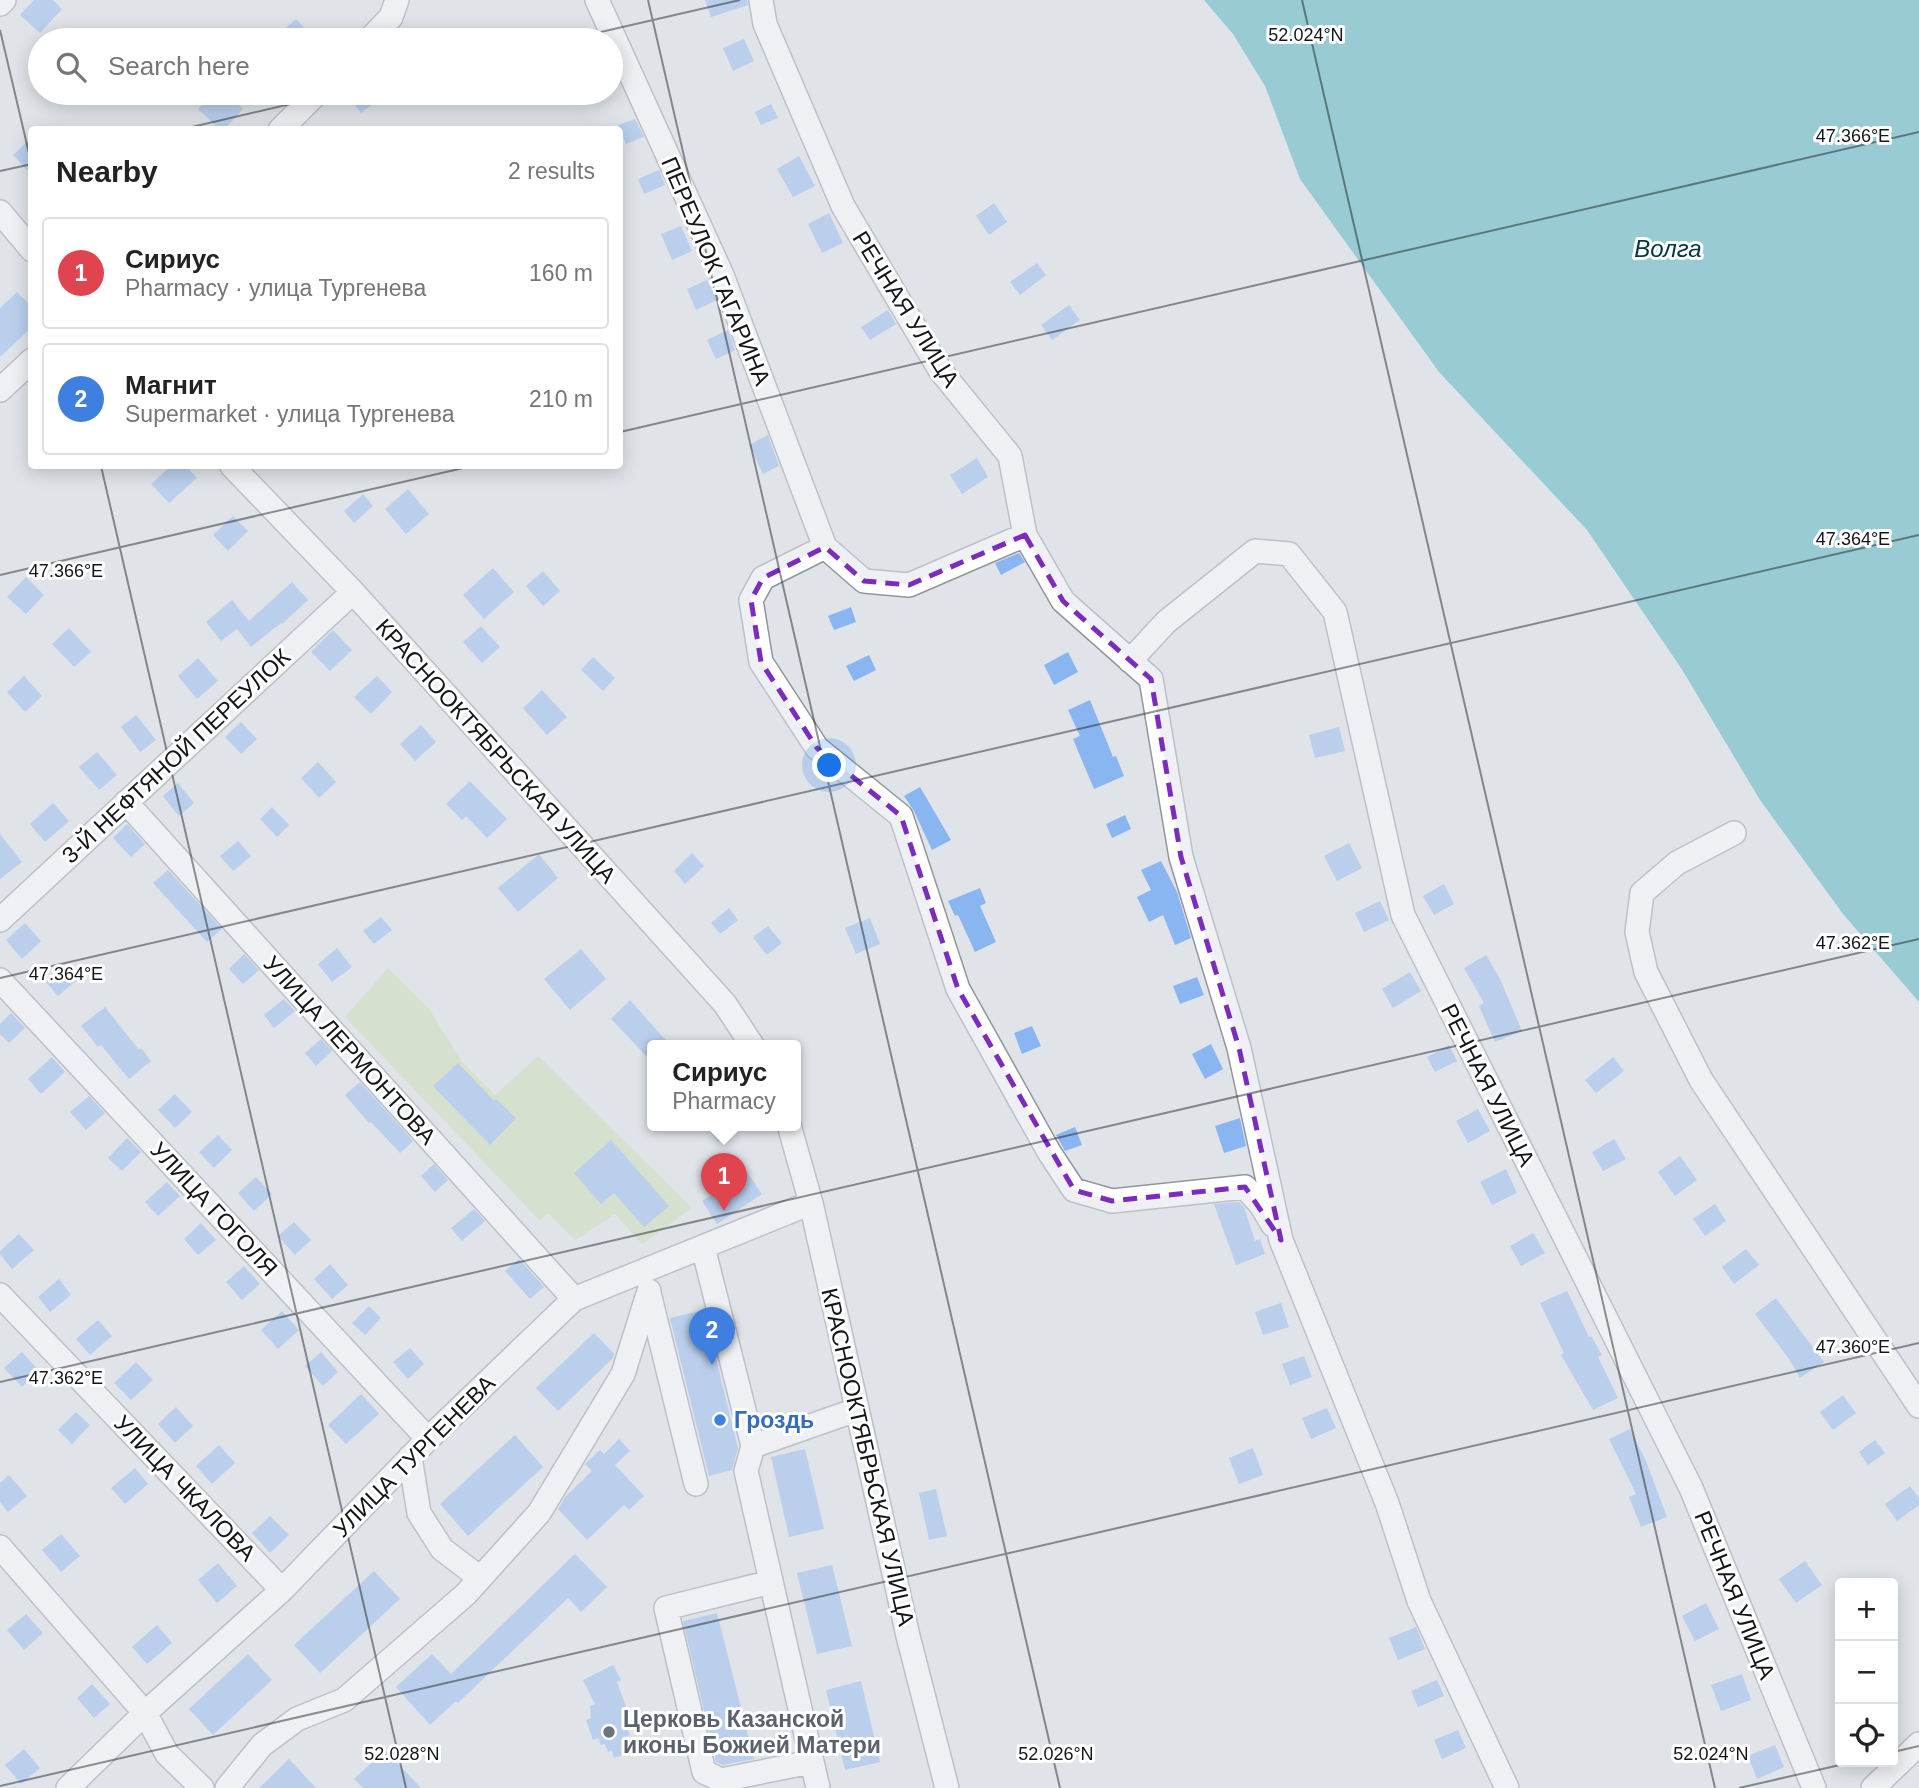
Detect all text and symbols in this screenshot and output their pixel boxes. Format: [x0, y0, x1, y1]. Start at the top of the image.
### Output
text: 52.024°N [1268, 25, 1344, 45]
search box [28, 28, 623, 105]
icon: search [52, 48, 90, 86]
text: Search here [108, 51, 250, 81]
text: 47.366°E [1816, 126, 1890, 146]
street label: ПЕРЕУЛОК ГАГАРИНА [656, 153, 776, 390]
text: Nearby [56, 155, 158, 188]
text: 2 results [508, 158, 595, 184]
street label: РЕЧНАЯ УЛИЦА [848, 226, 965, 392]
water label: Волга [1634, 235, 1702, 262]
text: Сириус [125, 244, 220, 274]
text: 1 [75, 260, 87, 286]
text: 160 m [529, 260, 593, 286]
text: Pharmacy · улица Тургенева [125, 275, 426, 301]
text: Магнит [125, 370, 217, 400]
text: 2 [75, 386, 87, 412]
text: 210 m [529, 386, 593, 412]
text: Supermarket · улица Тургенева [125, 401, 454, 427]
text: 47.364°E [1816, 529, 1890, 549]
text: 47.366°E [29, 561, 103, 581]
street label: КРАСНООКТЯБРЬСКАЯ УЛИЦА [371, 614, 622, 889]
street label: 3-Й НЕФТЯНОЙ ПЕРЕУЛОК [56, 642, 296, 868]
your location [812, 748, 846, 782]
text: 47.362°E [1816, 933, 1890, 953]
street label: УЛИЦА ЛЕРМОНТОВА [259, 951, 442, 1150]
text: 47.364°E [29, 964, 103, 984]
street label: РЕЧНАЯ УЛИЦА [1436, 999, 1540, 1171]
popup [647, 1040, 801, 1131]
text: Сириус [672, 1057, 767, 1087]
text: Pharmacy [672, 1088, 776, 1114]
street label: УЛИЦА ГОГОЛЯ [145, 1137, 283, 1281]
pin: 1 [701, 1153, 747, 1211]
street label: КРАСНООКТЯБРЬСКАЯ УЛИЦА [816, 1286, 920, 1629]
pin: 2 [689, 1307, 735, 1365]
text: 47.360°E [1816, 1337, 1890, 1357]
text: 47.362°E [29, 1368, 103, 1388]
street label: УЛИЦА ТУРГЕНЕВА [328, 1369, 501, 1542]
place label: Гроздь [734, 1407, 814, 1433]
street label: УЛИЦА ЧКАЛОВА [109, 1410, 261, 1566]
marker: Гроздь [712, 1412, 728, 1428]
street label: РЕЧНАЯ УЛИЦА [1689, 1507, 1781, 1683]
map controls [1835, 1578, 1898, 1767]
button: + [1835, 1578, 1898, 1641]
button: − [1835, 1641, 1898, 1704]
button: locate [1835, 1704, 1898, 1767]
place label: Церковь Казанской иконы Божией Матери [623, 1706, 881, 1758]
marker: Церковь Казанской иконы Божией Матери [601, 1724, 617, 1740]
text: 52.028°N [364, 1744, 440, 1764]
text: 52.026°N [1018, 1744, 1094, 1764]
text: 52.024°N [1673, 1744, 1749, 1764]

